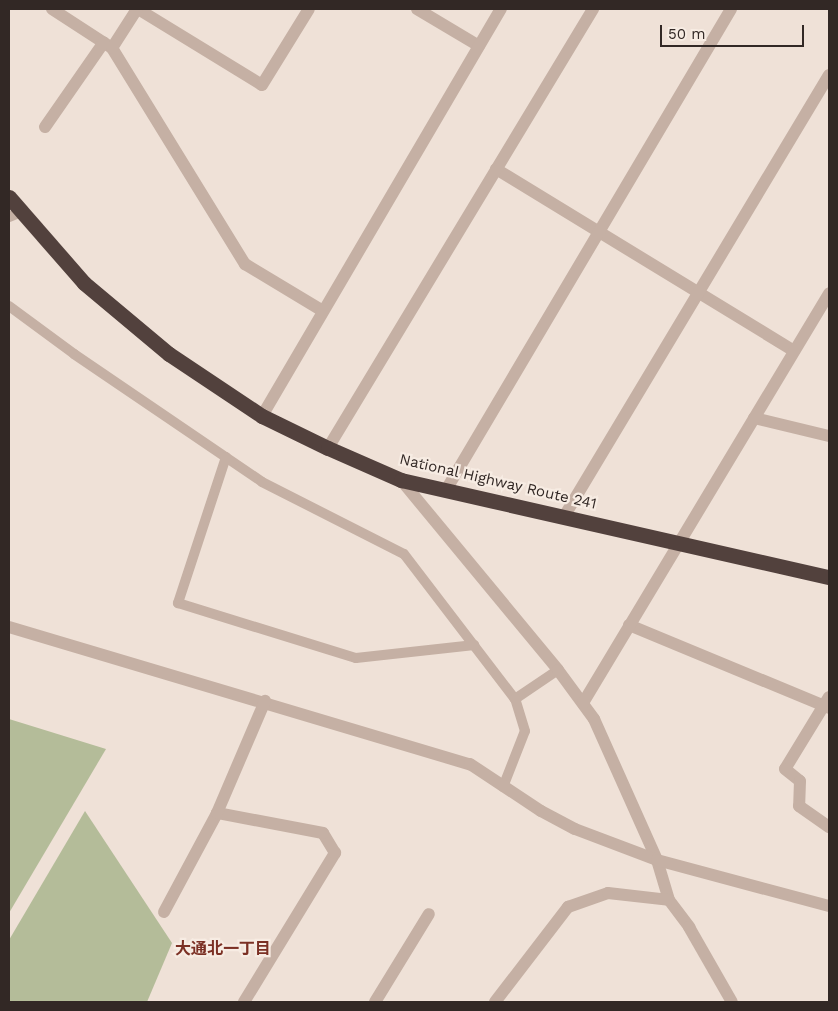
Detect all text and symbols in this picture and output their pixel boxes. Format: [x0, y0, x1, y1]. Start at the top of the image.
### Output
scale bar [663, 15, 807, 47]
text: 50 m [668, 25, 705, 43]
street label: National Highway Route 241 [397, 450, 599, 514]
district label: 大通北一丁目 [175, 939, 271, 959]

